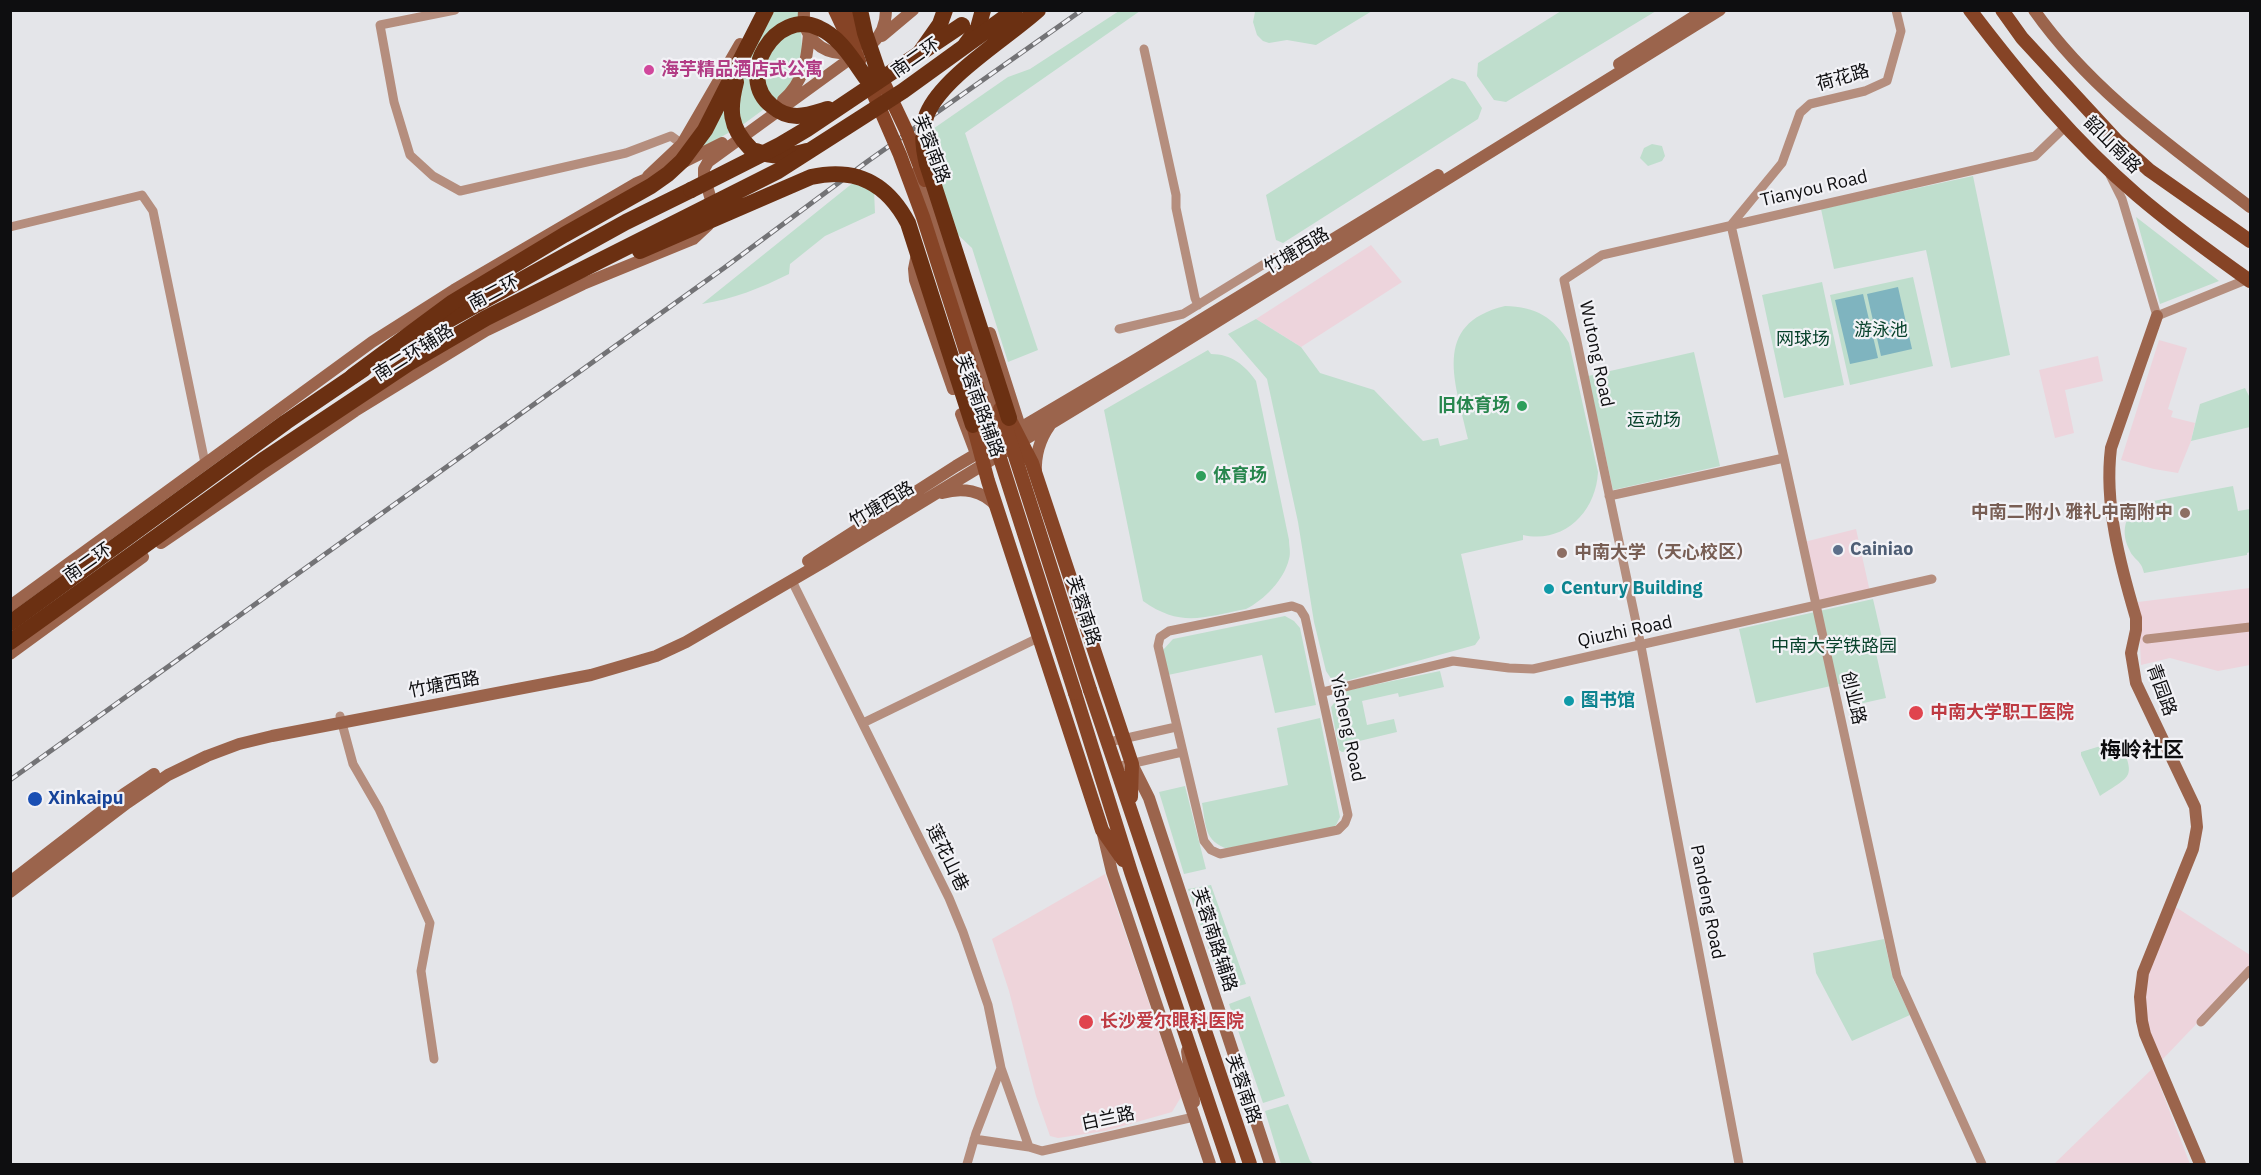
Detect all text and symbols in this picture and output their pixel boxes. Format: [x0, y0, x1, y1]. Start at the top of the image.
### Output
street label: 南二环 [888, 34, 944, 82]
place label: 海芋精品酒店式公寓 [661, 59, 823, 81]
street label: 荷花路 [1814, 60, 1872, 96]
marker: 海芋精品酒店式公寓 [642, 63, 656, 77]
street label: 芙蓉南路 [908, 112, 954, 186]
street label: 韶山南路 [2079, 112, 2145, 178]
street label: Tianyou Road [1758, 166, 1870, 212]
street label: 竹塘西路 [1261, 223, 1333, 279]
street label: 南二环 [465, 271, 523, 315]
street label: Wutong Road [1574, 299, 1618, 409]
street label: 南二环辅路 [370, 320, 458, 386]
park label: 游泳池 [1854, 320, 1908, 342]
park label: 网球场 [1776, 329, 1830, 351]
street label: 芙蓉南路辅路 [950, 352, 1008, 460]
place label: 旧体育场 [1438, 395, 1510, 417]
marker: 旧体育场 [1515, 399, 1529, 413]
park label: 运动场 [1627, 410, 1681, 432]
place label: 体育场 [1213, 465, 1267, 487]
marker: 体育场 [1194, 469, 1208, 483]
street label: 竹塘西路 [846, 477, 918, 533]
place label: 中南二附小 雅礼中南附中 [1971, 502, 2173, 524]
marker: 中南二附小 雅礼中南附中 [2178, 506, 2192, 520]
street label: 南二环 [60, 539, 116, 587]
place label: Cainiao [1850, 539, 1913, 561]
place label: 中南大学（天心校区） [1574, 542, 1754, 564]
marker: Cainiao [1831, 543, 1845, 557]
marker: 中南大学（天心校区） [1555, 546, 1569, 560]
street label: 芙蓉南路 [1062, 573, 1104, 649]
place label: Century Building [1561, 578, 1703, 600]
marker: Century Building [1542, 582, 1556, 596]
street label: Qiuzhi Road [1576, 611, 1674, 653]
park label: 中南大学铁路园 [1771, 636, 1897, 658]
street label: 青园路 [2142, 661, 2180, 719]
street label: 竹塘西路 [407, 668, 481, 702]
street label: 创业路 [1836, 669, 1870, 727]
street label: Yisheng Road [1325, 672, 1369, 784]
place label: 图书馆 [1581, 690, 1635, 712]
marker: 图书馆 [1562, 694, 1576, 708]
place label: 中南大学职工医院 [1930, 702, 2074, 724]
marker: 中南大学职工医院 [1907, 704, 1925, 722]
district label: 梅岭社区 [2100, 738, 2184, 764]
place label: Xinkaipu [48, 788, 123, 810]
marker: Xinkaipu [26, 790, 44, 808]
street label: 莲花山巷 [922, 821, 972, 895]
street label: Pandeng Road [1685, 843, 1729, 961]
street label: 芙蓉南路辅路 [1187, 885, 1241, 995]
place label: 长沙爱尔眼科医院 [1100, 1011, 1244, 1033]
marker: 长沙爱尔眼科医院 [1077, 1013, 1095, 1031]
street label: 芙蓉南路 [1221, 1051, 1265, 1127]
street label: 白兰路 [1079, 1103, 1137, 1135]

